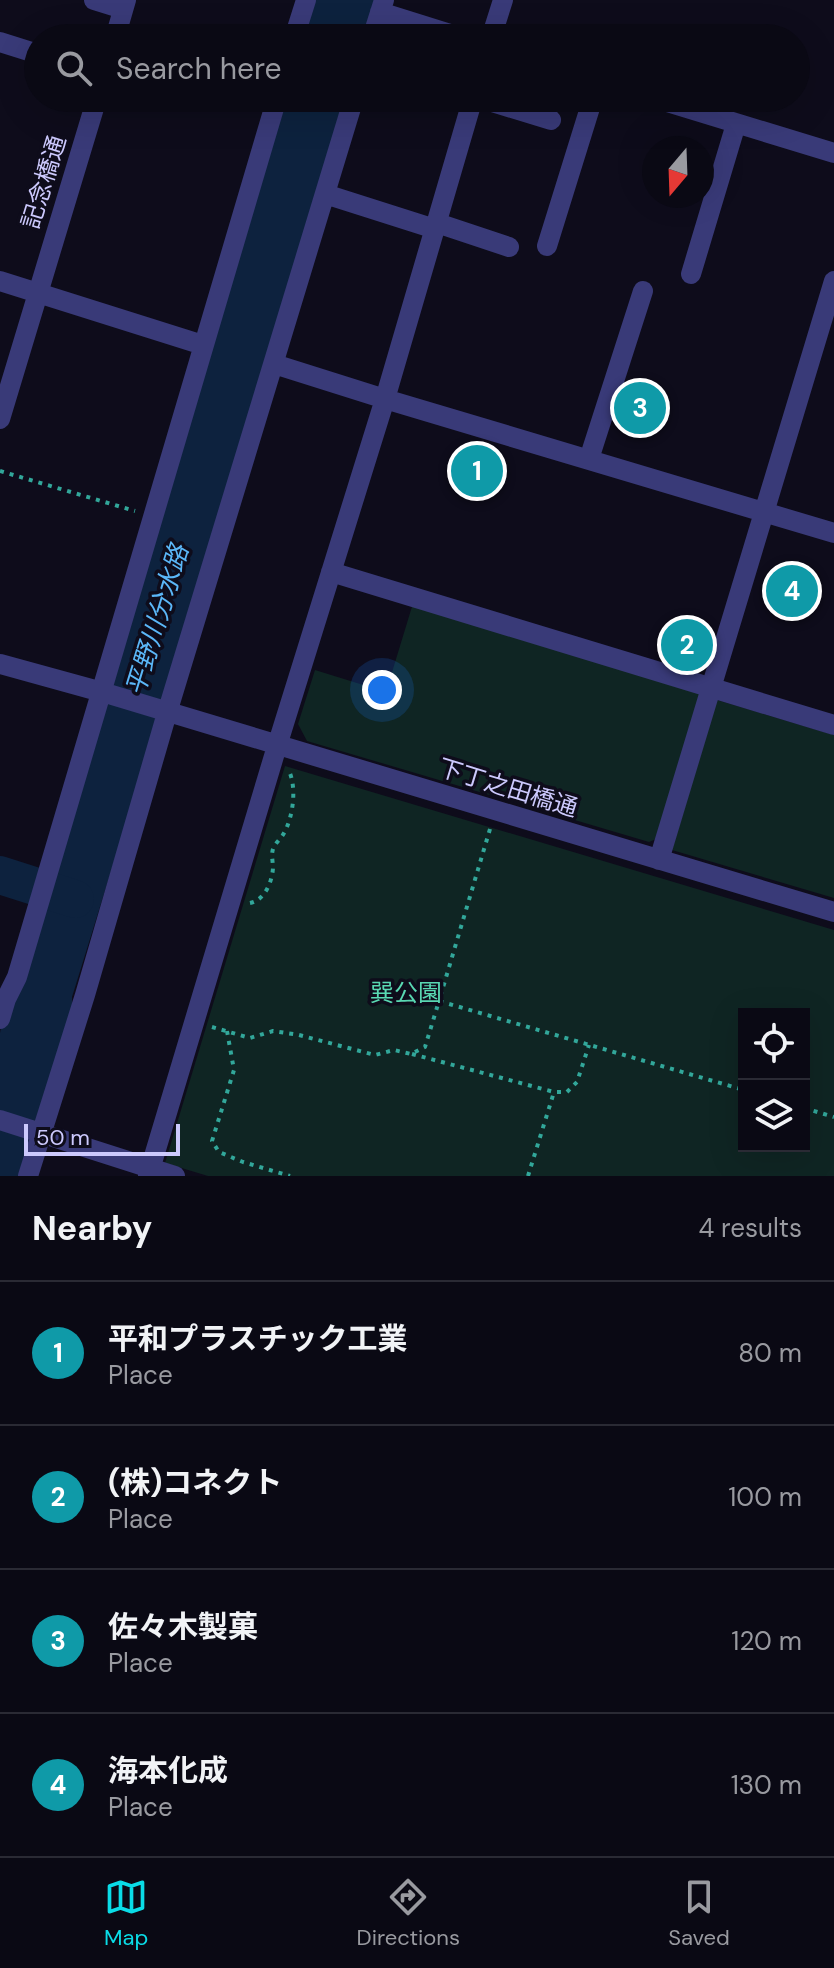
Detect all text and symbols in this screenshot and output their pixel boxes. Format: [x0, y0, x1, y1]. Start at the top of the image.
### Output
search box [24, 24, 810, 112]
icon: search [52, 46, 96, 90]
text: Search here [116, 49, 282, 88]
street label: 記念橋通 [15, 131, 72, 232]
north arrow [642, 136, 714, 208]
pin: 3 [614, 378, 666, 438]
pin: 1 [451, 441, 503, 501]
water label: 平野川分水路 [118, 539, 197, 700]
pin: 4 [766, 561, 818, 621]
pin: 2 [661, 615, 713, 675]
your location [362, 670, 402, 710]
street label: 下丁之田橋通 [435, 752, 582, 823]
park label: 巽公園 [370, 977, 442, 1008]
map controls [738, 1008, 810, 1152]
button: locate [738, 1008, 810, 1080]
button: layers [738, 1080, 810, 1152]
scale bar [24, 1120, 180, 1156]
text: 50 m [36, 1123, 90, 1152]
text: Nearby [32, 1206, 152, 1251]
text: 4 results [698, 1211, 802, 1245]
text: 平和プラスチック工業 [108, 1319, 407, 1358]
text: 1 [53, 1336, 63, 1370]
text: 80 m [738, 1336, 802, 1370]
text: Place [108, 1358, 173, 1392]
text: (株)コネクト [108, 1463, 282, 1502]
text: 2 [50, 1480, 66, 1514]
text: 100 m [728, 1480, 802, 1514]
text: Place [108, 1502, 173, 1536]
text: 佐々木製菓 [108, 1607, 258, 1646]
text: 3 [50, 1624, 66, 1658]
text: 120 m [731, 1624, 802, 1658]
text: Place [108, 1646, 173, 1680]
text: 海本化成 [108, 1751, 228, 1790]
text: 4 [50, 1768, 66, 1802]
text: 130 m [731, 1768, 802, 1802]
text: Place [108, 1790, 173, 1824]
tab: Map [104, 1875, 148, 1952]
tab: Directions [357, 1875, 460, 1952]
tab: Saved [668, 1875, 730, 1952]

